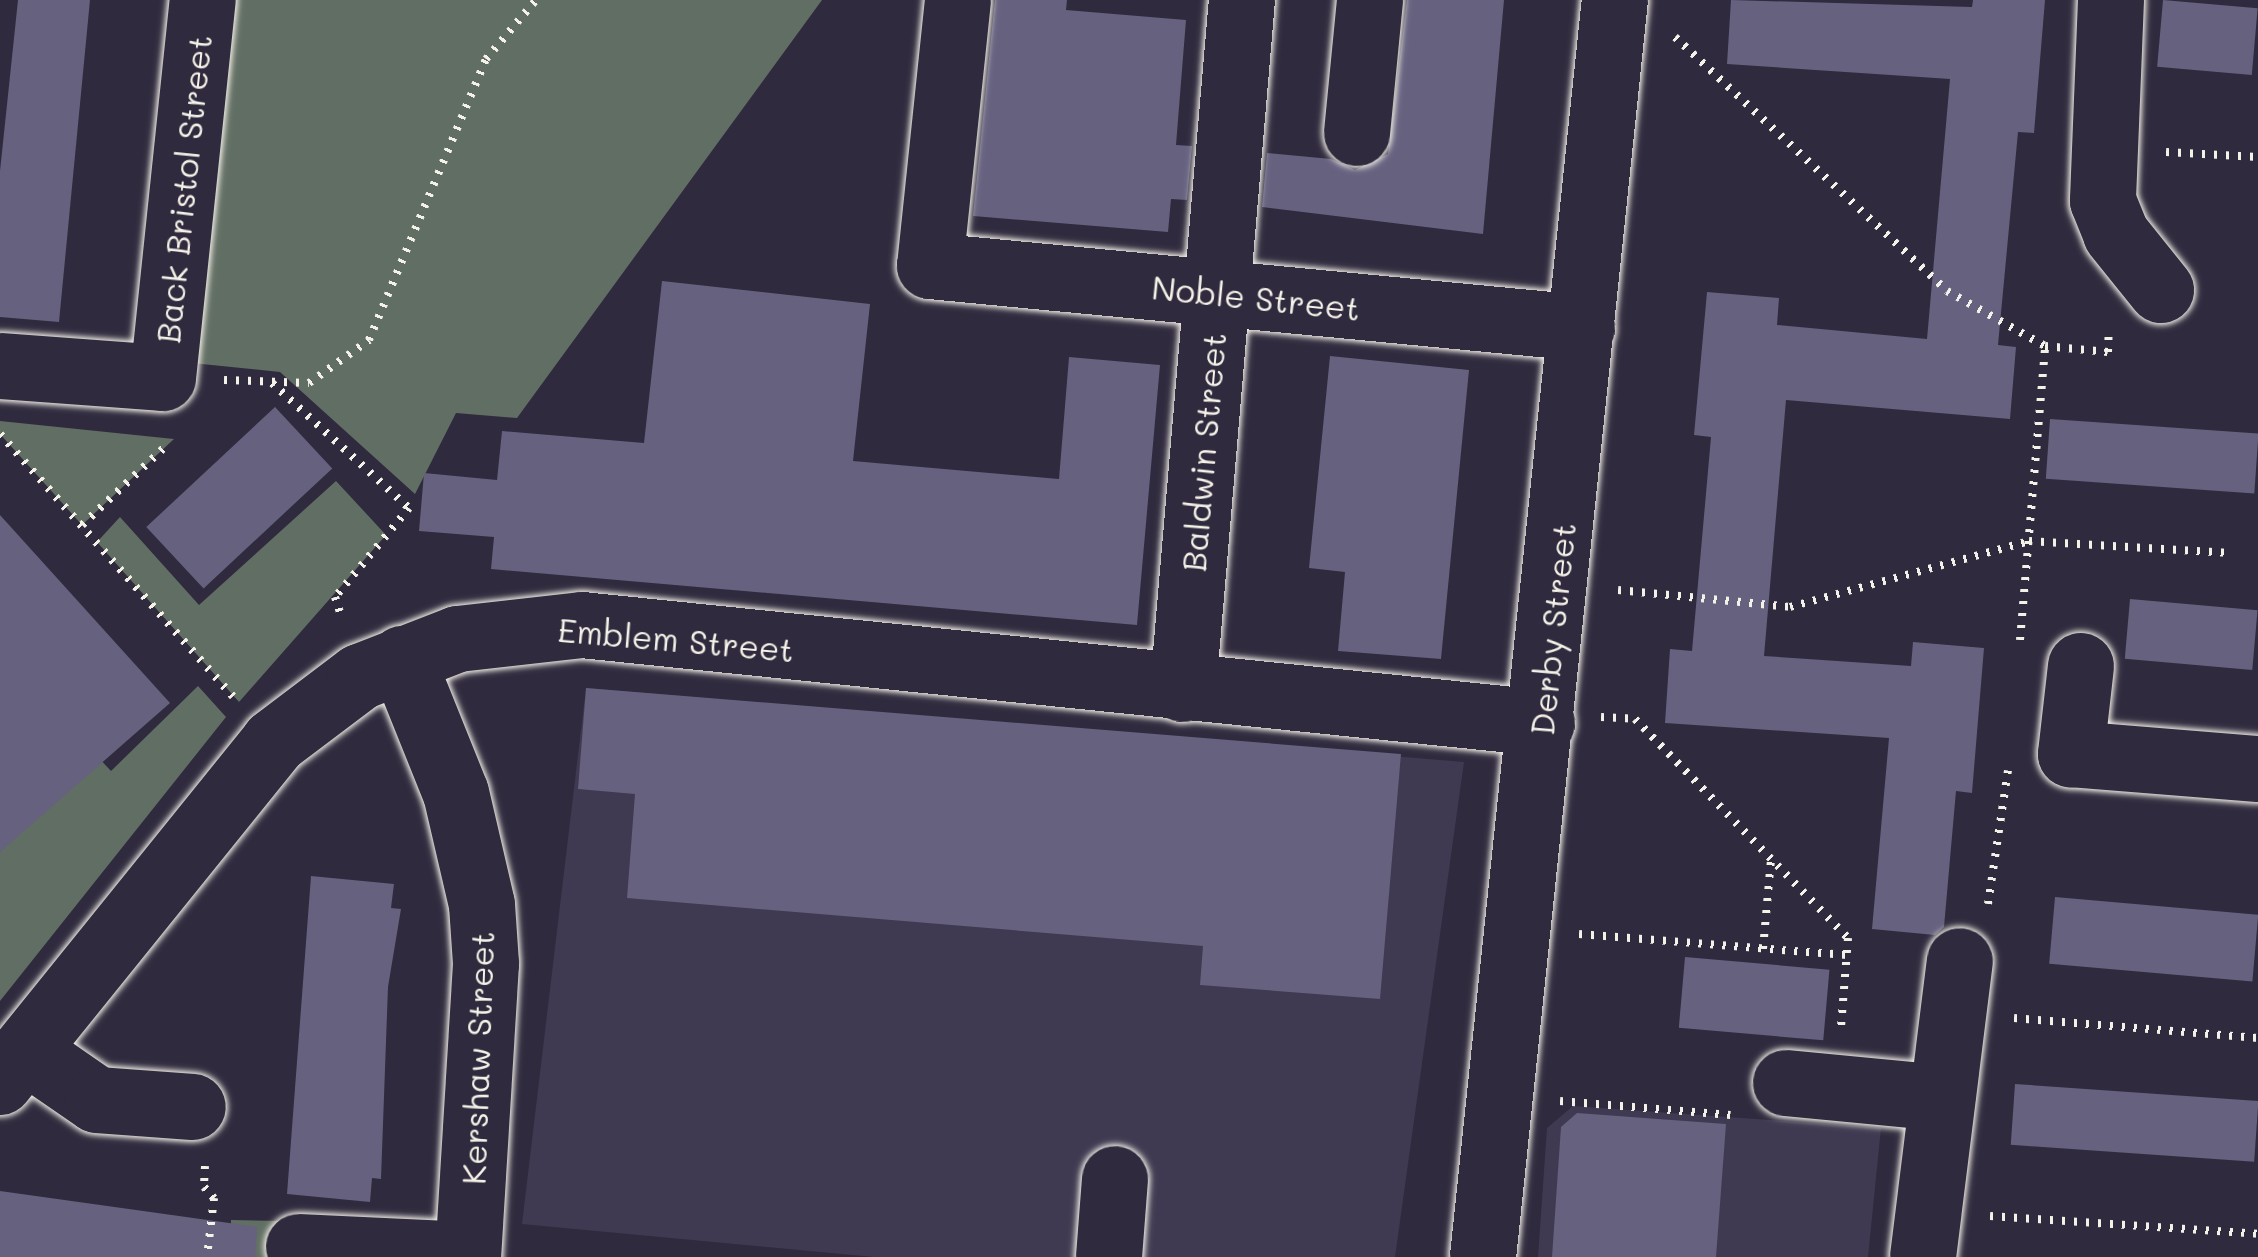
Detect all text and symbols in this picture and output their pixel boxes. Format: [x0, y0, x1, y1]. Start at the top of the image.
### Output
street label: Back Bristol Street [147, 33, 219, 345]
street label: Noble Street [1150, 266, 1362, 328]
street label: Baldwin Street [1173, 331, 1233, 573]
street label: Derby Street [1521, 521, 1583, 737]
street label: Emblem Street [556, 609, 796, 669]
street label: Kershaw Street [453, 931, 501, 1185]

